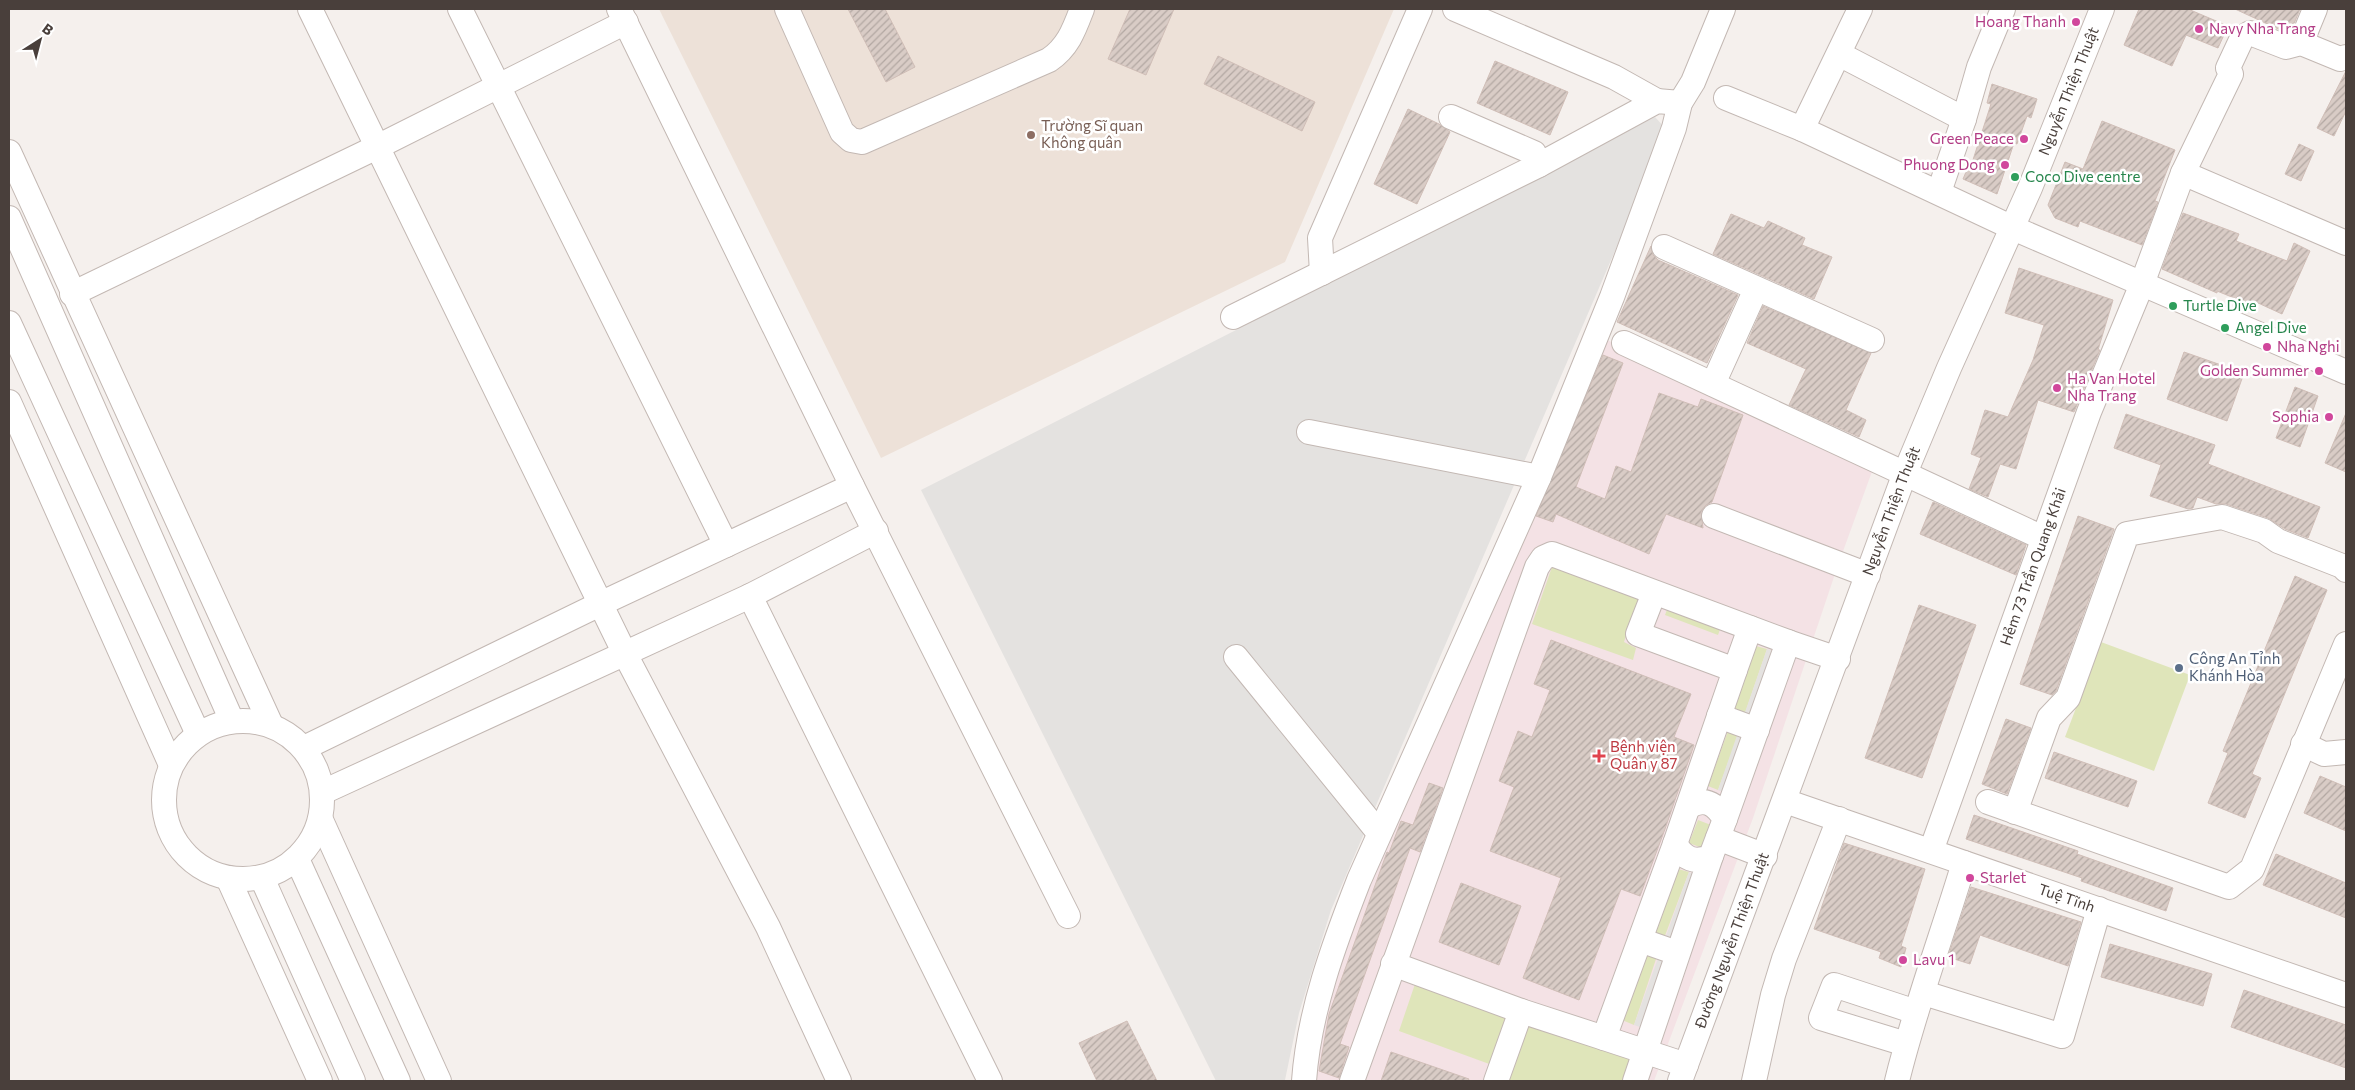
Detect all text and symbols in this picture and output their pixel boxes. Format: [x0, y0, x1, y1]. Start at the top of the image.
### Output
place label: Hoang Thanh [1975, 12, 2066, 30]
north arrow [15, 15, 65, 65]
marker: Hoang Thanh [2070, 16, 2082, 28]
text: B [39, 19, 57, 39]
place label: Navy Nha Trang [2209, 19, 2316, 37]
marker: Navy Nha Trang [2193, 23, 2205, 35]
street label: Nguyễn Thiện Thuật [2034, 24, 2102, 158]
place label: Trường Sĩ quan Không quân [1041, 116, 1143, 151]
marker: Trường Sĩ quan Không quân [1025, 129, 1037, 141]
place label: Green Peace [1930, 129, 2014, 147]
marker: Green Peace [2018, 133, 2030, 145]
place label: Phuong Dong [1903, 155, 1995, 173]
marker: Phuong Dong [1999, 159, 2011, 171]
place label: Coco Dive centre [2025, 167, 2140, 185]
marker: Coco Dive centre [2009, 171, 2021, 183]
place label: Turtle Dive [2183, 296, 2257, 314]
marker: Turtle Dive [2167, 300, 2179, 312]
place label: Angel Dive [2235, 318, 2307, 336]
marker: Angel Dive [2219, 322, 2231, 334]
place label: Nha Nghi [2277, 337, 2340, 355]
marker: Nha Nghi [2261, 341, 2273, 353]
place label: Golden Summer [2200, 361, 2309, 379]
marker: Golden Summer [2313, 365, 2325, 377]
place label: Ha Van Hotel Nha Trang [2067, 369, 2156, 404]
marker: Ha Van Hotel Nha Trang [2051, 382, 2063, 394]
place label: Sophia [2272, 407, 2319, 425]
marker: Sophia [2323, 411, 2335, 423]
street label: Nguyễn Thiện Thuật [1858, 443, 1923, 578]
street label: Hẻm 73 Trần Quang Khải [1996, 485, 2069, 648]
place label: Công An Tỉnh Khánh Hòa [2189, 649, 2280, 684]
marker: Công An Tỉnh Khánh Hòa [2173, 662, 2185, 674]
place label: Bệnh viện Quân y 87 [1610, 737, 1678, 772]
marker: Bệnh viện Quân y 87 [1592, 749, 1606, 763]
street label: Đường Nguyễn Thiện Thuật [1690, 849, 1772, 1031]
place label: Starlet [1980, 868, 2026, 886]
marker: Starlet [1964, 872, 1976, 884]
street label: Tuệ Tĩnh [2036, 879, 2098, 916]
place label: Lavu 1 [1913, 950, 1955, 968]
marker: Lavu 1 [1897, 954, 1909, 966]

